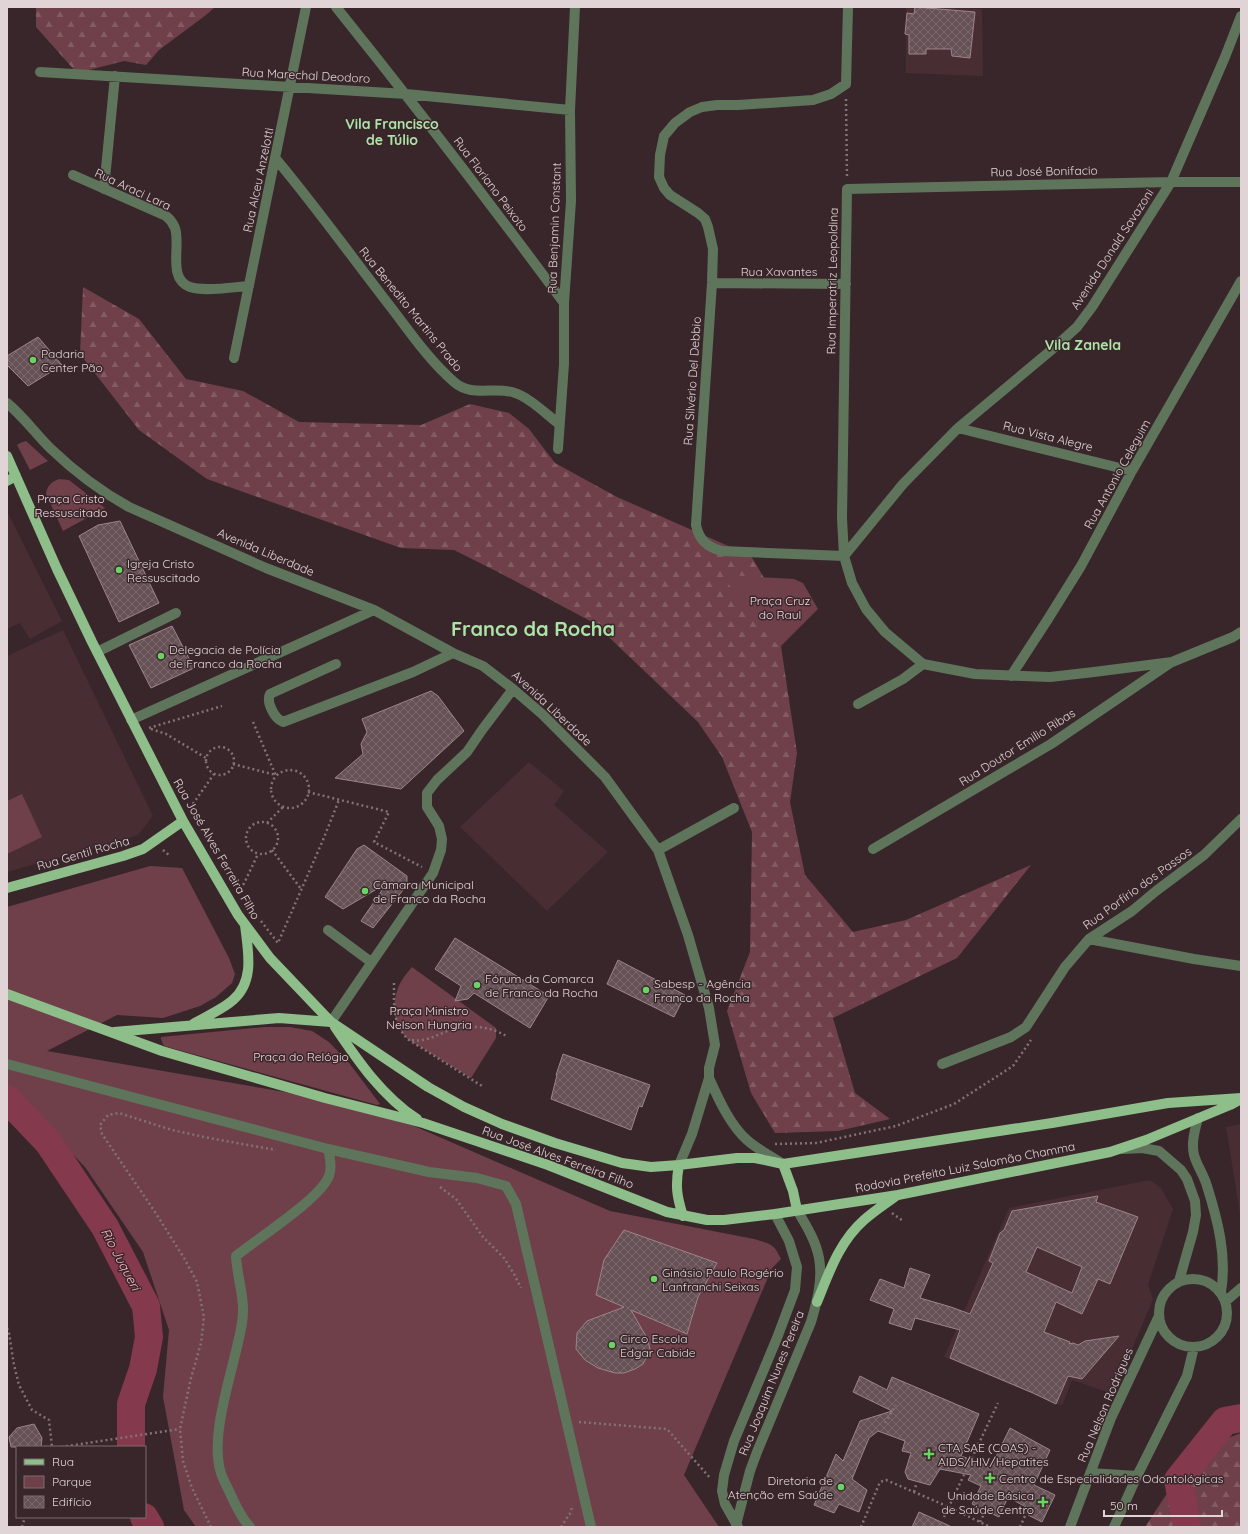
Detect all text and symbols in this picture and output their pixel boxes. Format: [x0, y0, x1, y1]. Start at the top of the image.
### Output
street label: Rua Marechal Deodoro [241, 64, 371, 86]
district label: Vila Francisco de Túlio [345, 115, 439, 149]
street label: Rua Alceu Anzelotti [240, 126, 276, 234]
street label: Rua Floriano Peixoto [451, 134, 531, 234]
street label: Rua Benjamin Constant [544, 162, 564, 294]
street label: Rua José Bonifacio [990, 163, 1098, 179]
street label: Rua Araci Lara [93, 165, 173, 213]
street label: Avenida Donald Savazoni [1067, 186, 1157, 312]
street label: Rua Imperatriz Leopoldina [823, 207, 841, 355]
street label: Rua Benedito Martins Prado [356, 244, 466, 374]
street label: Rua Xavantes [741, 264, 818, 279]
street label: Rua Silvério Del Debbio [680, 316, 704, 446]
district label: Vila Zanela [1045, 336, 1121, 354]
place label: Padaria Center Pão [41, 346, 103, 375]
marker: Padaria Center Pão [28, 355, 38, 365]
street label: Rua Antonio Celeguim [1081, 417, 1153, 531]
street label: Rua Vista Alegre [1002, 418, 1095, 454]
park label: Praça Cristo Ressuscitado [34, 491, 108, 520]
street label: Avenida Liberdade [215, 525, 317, 579]
place label: Igreja Cristo Ressuscitado [127, 556, 200, 585]
marker: Igreja Cristo Ressuscitado [114, 565, 124, 575]
park label: Praça Cruz do Raul [750, 593, 811, 622]
district label: Franco da Rocha [451, 616, 615, 641]
place label: Delegacia de Polícia de Franco da Rocha [169, 642, 282, 671]
marker: Delegacia de Polícia de Franco da Rocha [156, 651, 166, 661]
street label: Avenida Liberdade [509, 667, 595, 749]
street label: Rua Doutor Emilio Ribas [956, 705, 1078, 789]
street label: Rua José Alves Ferreira Filho [170, 776, 264, 922]
street label: Rua Gentil Rocha [35, 833, 131, 873]
street label: Rua Porfírio dos Passos [1080, 843, 1195, 932]
place label: Câmara Municipal de Franco da Rocha [373, 877, 486, 906]
marker: Câmara Municipal de Franco da Rocha [360, 886, 370, 896]
place label: Fórum da Comarca de Franco da Rocha [485, 971, 598, 1000]
place label: Sabesp - Agência Franco da Rocha [654, 976, 751, 1005]
marker: Fórum da Comarca de Franco da Rocha [472, 980, 482, 990]
marker: Sabesp - Agência Franco da Rocha [641, 985, 651, 995]
park label: Praça Ministro Nelson Hungria [386, 1003, 472, 1032]
park label: Praça do Relógio [253, 1049, 349, 1064]
street label: Rua José Alves Ferreira Filho [480, 1123, 636, 1191]
street label: Rodovia Prefeito Luiz Salomão Chamma [854, 1138, 1076, 1196]
water label: Rio Juqueri [98, 1225, 145, 1295]
place label: Ginásio Paulo Rogério Lanfranchi Seixas [662, 1265, 784, 1294]
marker: Ginásio Paulo Rogério Lanfranchi Seixas [649, 1274, 659, 1284]
street label: Rua Joaquim Nunes Pereira [735, 1308, 807, 1458]
place label: Circo Escola Edgar Cabide [620, 1331, 696, 1360]
marker: Circo Escola Edgar Cabide [607, 1340, 617, 1350]
street label: Rua Nelson Rodrigues [1074, 1345, 1136, 1465]
place label: CTA SAE (COAS) - AIDS/HIV/Hepatites [938, 1440, 1049, 1469]
legend [16, 1446, 146, 1518]
marker: CTA SAE (COAS) - AIDS/HIV/Hepatites [923, 1448, 935, 1460]
text: Rua [52, 1454, 74, 1469]
place label: Centro de Especialidades Odontológicas [999, 1471, 1224, 1486]
marker: Centro de Especialidades Odontológicas [984, 1472, 996, 1484]
place label: Diretoria de Atenção em Saúde [728, 1473, 833, 1502]
text: Parque [52, 1474, 92, 1489]
marker: Diretoria de Atenção em Saúde [836, 1482, 846, 1492]
place label: Unidade Básica de Saúde Centro [941, 1488, 1034, 1517]
scale bar [1104, 1492, 1222, 1518]
text: Edifício [52, 1494, 92, 1509]
marker: Unidade Básica de Saúde Centro [1037, 1496, 1049, 1508]
text: 50 m [1110, 1498, 1138, 1513]

